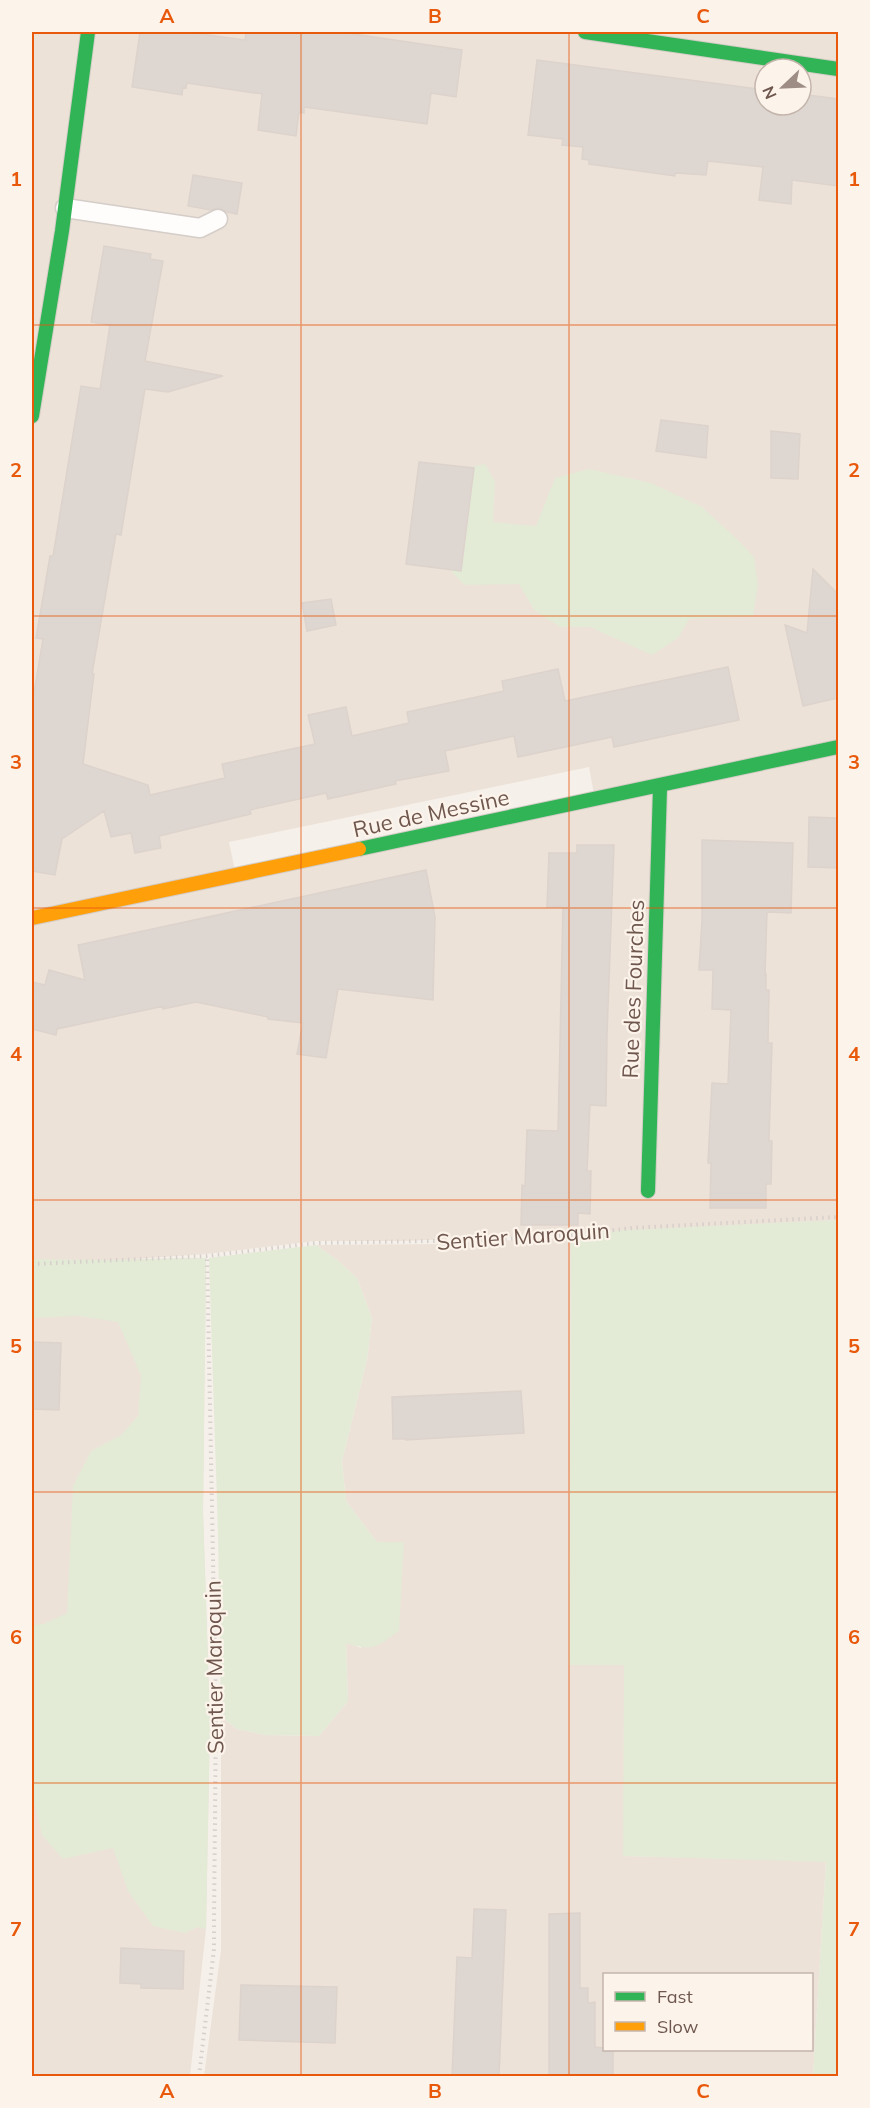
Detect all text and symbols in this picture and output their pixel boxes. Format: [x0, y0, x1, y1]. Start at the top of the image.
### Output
text: A [160, 3, 175, 28]
text: B [428, 3, 442, 28]
text: C [696, 3, 710, 28]
north arrow [753, 57, 813, 117]
text: N [758, 83, 781, 102]
text: 1 [10, 166, 22, 191]
text: 1 [848, 166, 860, 191]
text: 2 [10, 457, 22, 482]
text: 2 [848, 457, 860, 482]
text: 3 [10, 749, 22, 774]
text: 3 [848, 749, 860, 774]
street label: Rue de Messine [350, 783, 512, 843]
street label: Rue des Fourches [616, 899, 650, 1079]
text: 4 [10, 1041, 22, 1066]
text: 4 [848, 1041, 860, 1066]
street label: Sentier Maroquin [435, 1216, 611, 1256]
text: 5 [10, 1333, 22, 1358]
text: 5 [848, 1333, 860, 1358]
street label: Sentier Maroquin [198, 1580, 230, 1754]
text: 6 [10, 1624, 22, 1649]
text: 6 [848, 1624, 860, 1649]
text: 7 [10, 1916, 22, 1941]
text: 7 [848, 1916, 860, 1941]
legend [603, 1973, 813, 2051]
text: Fast [657, 1985, 693, 2008]
text: Slow [657, 2015, 699, 2038]
text: A [160, 2078, 175, 2103]
text: B [428, 2078, 442, 2103]
text: C [696, 2078, 710, 2103]

